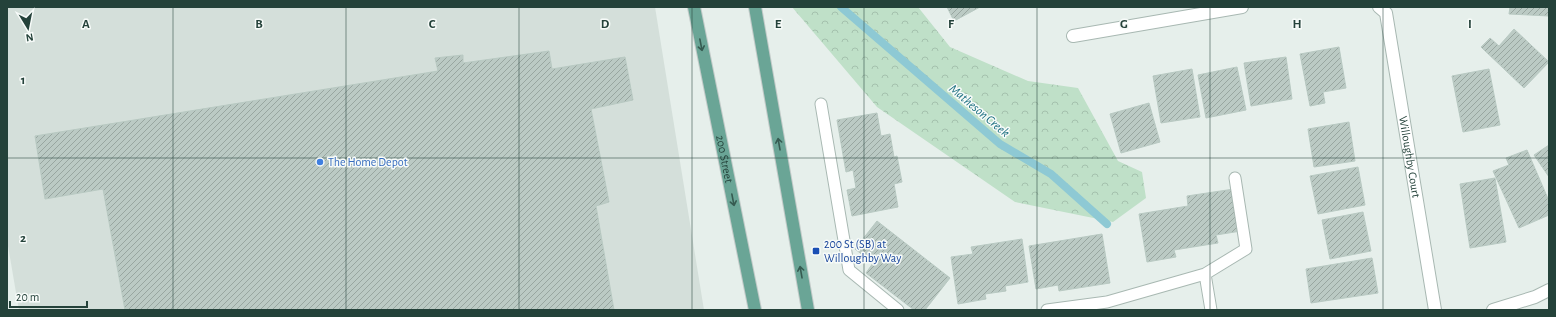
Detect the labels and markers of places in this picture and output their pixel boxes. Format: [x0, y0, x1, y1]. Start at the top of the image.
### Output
place label: The Home Depot [328, 156, 408, 168]
marker: The Home Depot [315, 157, 325, 167]
place label: 200 St (SB) at Willoughby Way [824, 238, 901, 265]
marker: 200 St (SB) at Willoughby Way [811, 246, 821, 256]

